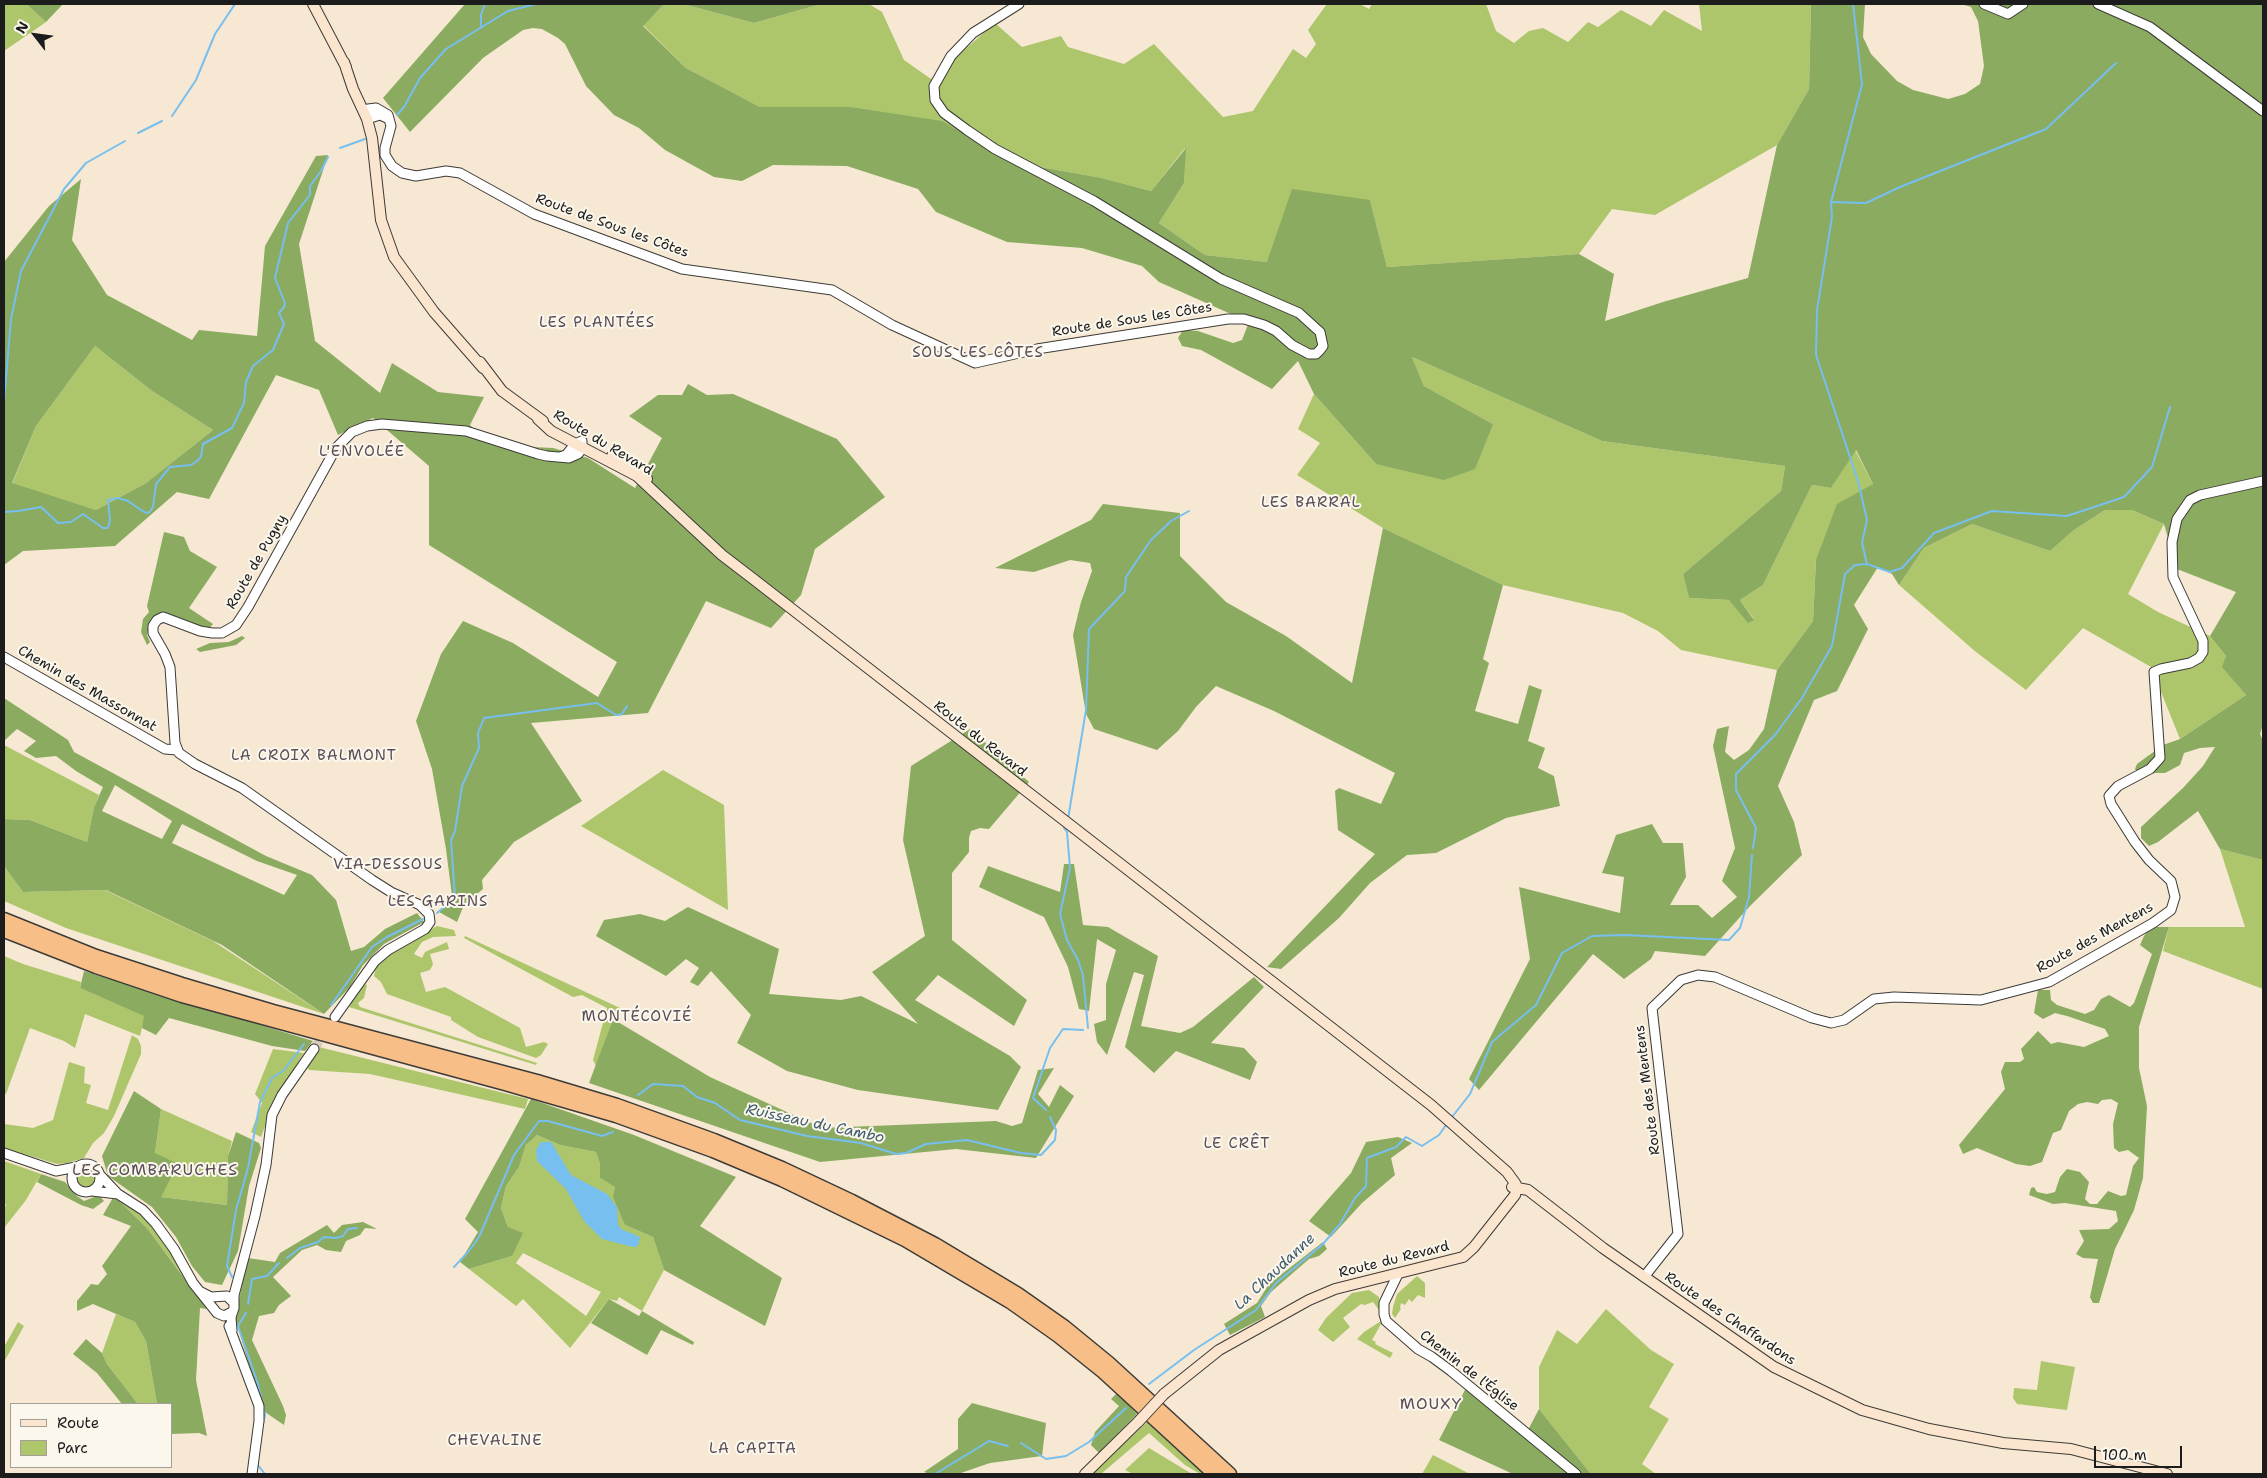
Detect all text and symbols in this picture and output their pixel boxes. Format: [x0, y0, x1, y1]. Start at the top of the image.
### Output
north arrow [10, 10, 60, 60]
text: N [11, 18, 33, 37]
street label: Route de Sous les Côtes [533, 190, 691, 262]
street label: Route de Sous les Côtes [1051, 299, 1213, 341]
district label: LES PLANTÉES [537, 314, 657, 332]
district label: SOUS LES CÔTES [910, 344, 1046, 362]
street label: Route du Revard [550, 407, 656, 479]
district label: L'ENVOLÉE [318, 443, 406, 461]
district label: LES BARRAL [1260, 494, 1362, 512]
street label: Route de Pugny [223, 512, 291, 612]
street label: Chemin des Massonnat [15, 642, 159, 736]
street label: Route du Revard [930, 698, 1030, 780]
district label: LA CROIX BALMONT [229, 747, 399, 765]
district label: VIA-DESSOUS [332, 856, 444, 874]
district label: LES GARINS [386, 893, 490, 911]
street label: Route des Mentens [2034, 899, 2156, 977]
district label: MONTÉCOVIÉ [580, 1008, 694, 1026]
street label: Route des Mentens [1632, 1024, 1664, 1156]
water label: Ruisseau du Cambo [744, 1101, 886, 1147]
district label: LE CRÊT [1203, 1135, 1271, 1153]
district label: LES COMBARUCHES [70, 1161, 240, 1181]
water label: La Chaudanne [1231, 1230, 1319, 1314]
street label: Route du Revard [1337, 1238, 1451, 1282]
street label: Route des Chaffardons [1661, 1269, 1799, 1369]
street label: Chemin de l'Église [1416, 1327, 1522, 1415]
district label: MOUXY [1399, 1395, 1463, 1415]
legend [10, 1403, 172, 1468]
text: Route [57, 1413, 99, 1433]
district label: CHEVALINE [446, 1432, 544, 1450]
scale bar [2097, 1436, 2184, 1468]
text: Parc [57, 1438, 88, 1458]
district label: LA CAPITA [708, 1440, 798, 1458]
text: 100 m [2102, 1445, 2147, 1465]

